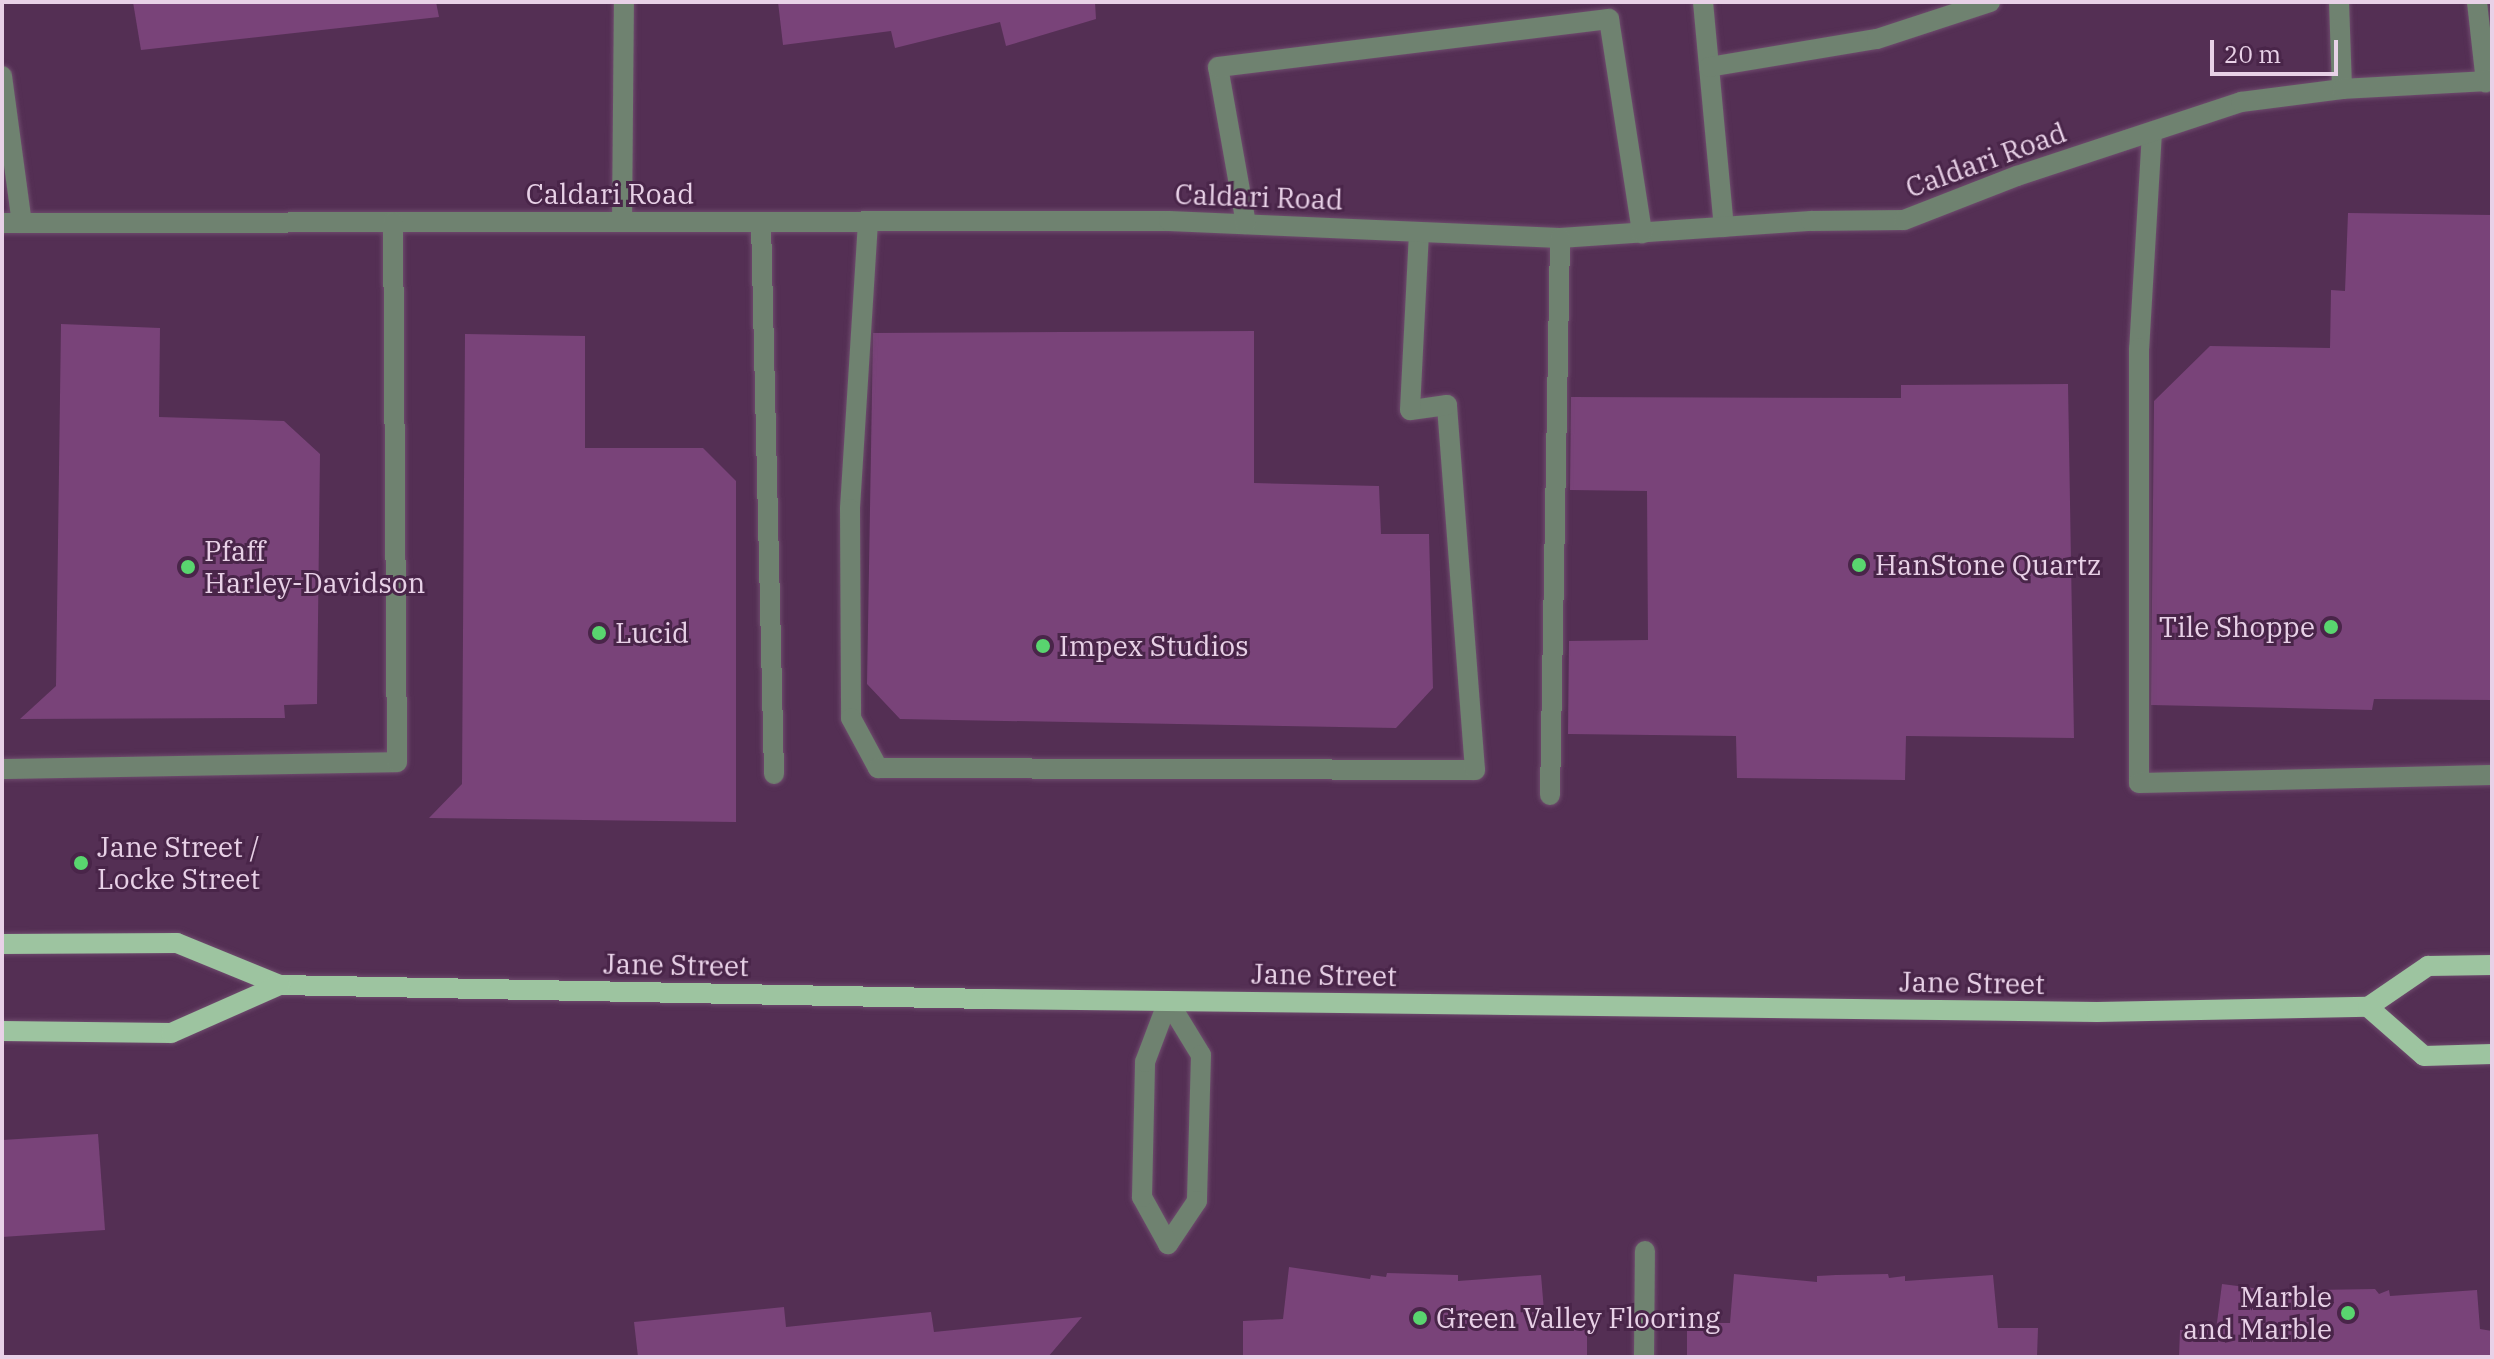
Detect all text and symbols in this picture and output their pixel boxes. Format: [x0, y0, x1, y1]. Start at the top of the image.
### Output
scale bar [2214, 24, 2342, 74]
text: 20 m [2224, 38, 2281, 70]
street label: Caldari Road [1901, 115, 2071, 205]
street label: Caldari Road [526, 177, 694, 211]
street label: Caldari Road [1174, 177, 1344, 217]
place label: Pfaff Harley-Davidson [204, 534, 426, 600]
place label: HanStone Quartz [1875, 548, 2101, 582]
marker: HanStone Quartz [1850, 556, 1868, 574]
marker: Pfaff Harley-Davidson [179, 558, 197, 576]
place label: Tile Shoppe [2159, 610, 2315, 644]
place label: Lucid [615, 616, 689, 650]
marker: Tile Shoppe [2322, 618, 2340, 636]
marker: Lucid [590, 624, 608, 642]
place label: Impex Studios [1059, 629, 1249, 663]
marker: Impex Studios [1034, 637, 1052, 655]
place label: Jane Street / Locke Street [97, 830, 260, 896]
marker: Jane Street / Locke Street [72, 854, 90, 872]
street label: Jane Street [603, 947, 749, 983]
street label: Jane Street [1251, 957, 1397, 993]
street label: Jane Street [1899, 965, 2045, 1001]
place label: Marble and Marble [2183, 1280, 2332, 1346]
place label: Green Valley Flooring [1436, 1301, 1720, 1335]
marker: Marble and Marble [2339, 1304, 2357, 1322]
marker: Green Valley Flooring [1411, 1309, 1429, 1327]

